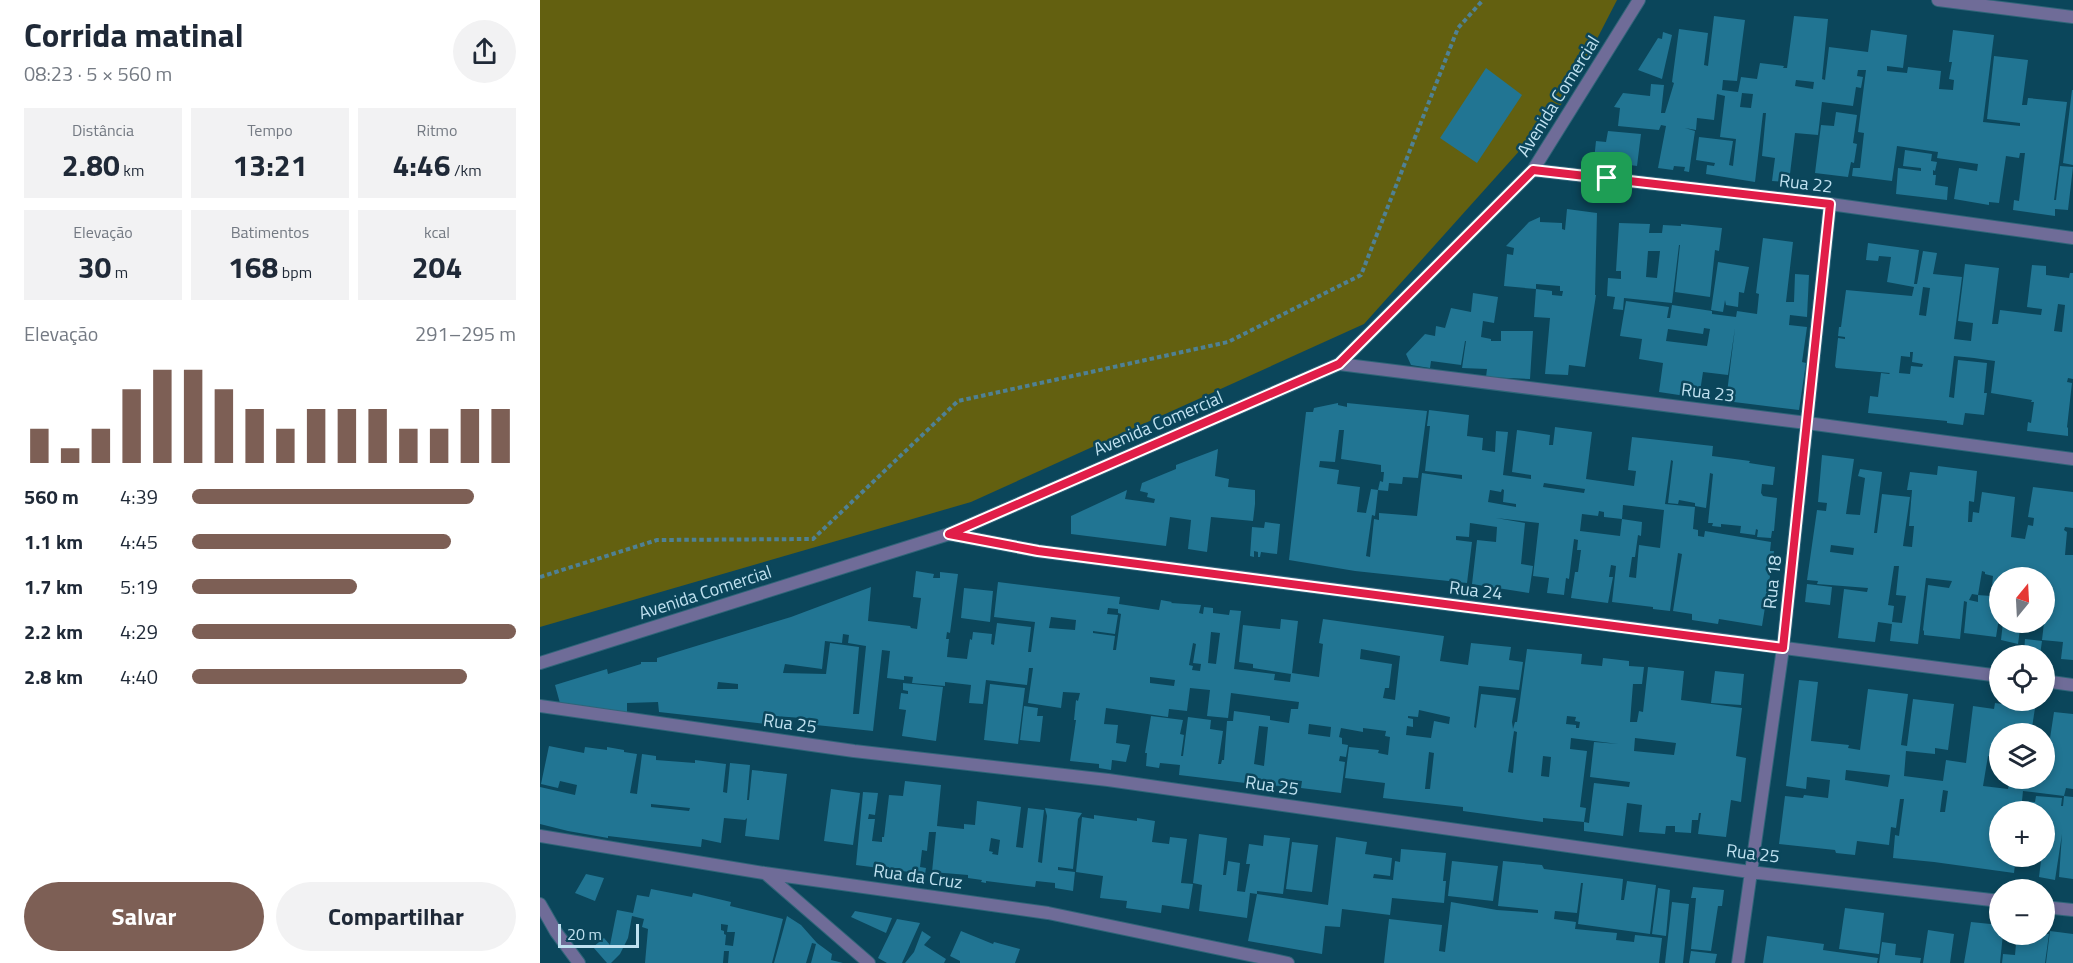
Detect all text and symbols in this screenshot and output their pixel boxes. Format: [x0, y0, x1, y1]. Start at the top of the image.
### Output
text: Corrida matinal [24, 10, 244, 60]
button: share [453, 20, 516, 83]
street label: Avenida Comercial [1510, 30, 1606, 162]
text: 08:23 · 5 × 560 m [24, 58, 172, 89]
text: Distância [72, 118, 134, 142]
text: Tempo [247, 118, 293, 142]
text: Ritmo [417, 118, 457, 142]
text: 2.80 [62, 142, 120, 188]
text: 13:21 [233, 142, 307, 188]
text: 4:46 [392, 142, 450, 188]
pin [1581, 152, 1632, 203]
text: km [120, 158, 144, 182]
text: /km [450, 158, 482, 182]
icon: arrive [1590, 161, 1623, 194]
street label: Rua 22 [1778, 166, 1834, 200]
text: Elevação [73, 220, 133, 244]
text: Batimentos [231, 220, 309, 244]
text: kcal [424, 220, 450, 244]
text: 30 [78, 244, 111, 290]
text: 168 [228, 244, 278, 290]
text: 204 [412, 244, 462, 290]
text: m [111, 260, 128, 284]
text: bpm [278, 260, 312, 284]
text: Elevação [24, 318, 98, 349]
text: 291–295 m [415, 318, 516, 349]
street label: Rua 23 [1680, 375, 1736, 409]
street label: Avenida Comercial [1089, 384, 1227, 462]
text: 560 m [24, 481, 79, 512]
text: 4:39 [120, 481, 158, 512]
text: 1.1 km [24, 526, 83, 557]
text: 4:45 [120, 526, 158, 557]
street label: Rua 18 [1756, 554, 1788, 610]
street label: Avenida Comercial [635, 558, 775, 626]
north arrow [1989, 567, 2055, 633]
map controls [1989, 567, 2055, 945]
text: 1.7 km [24, 571, 83, 602]
text: 5:19 [120, 571, 158, 602]
street label: Rua 24 [1448, 573, 1504, 607]
text: 2.2 km [24, 616, 83, 647]
text: 4:29 [120, 616, 158, 647]
button: locate [1989, 645, 2055, 711]
text: 2.8 km [24, 661, 83, 692]
text: 4:40 [120, 661, 158, 692]
street label: Rua 25 [762, 706, 818, 740]
button: layers [1989, 723, 2055, 789]
street label: Rua 25 [1244, 768, 1300, 802]
button: + [1989, 801, 2055, 867]
street label: Rua 25 [1725, 836, 1781, 870]
street label: Rua da Cruz [872, 856, 964, 896]
button: − [1989, 879, 2055, 945]
button: Salvar [24, 882, 264, 951]
button: Compartilhar [276, 882, 516, 951]
scale bar [558, 921, 639, 948]
text: 20 m [567, 922, 602, 946]

